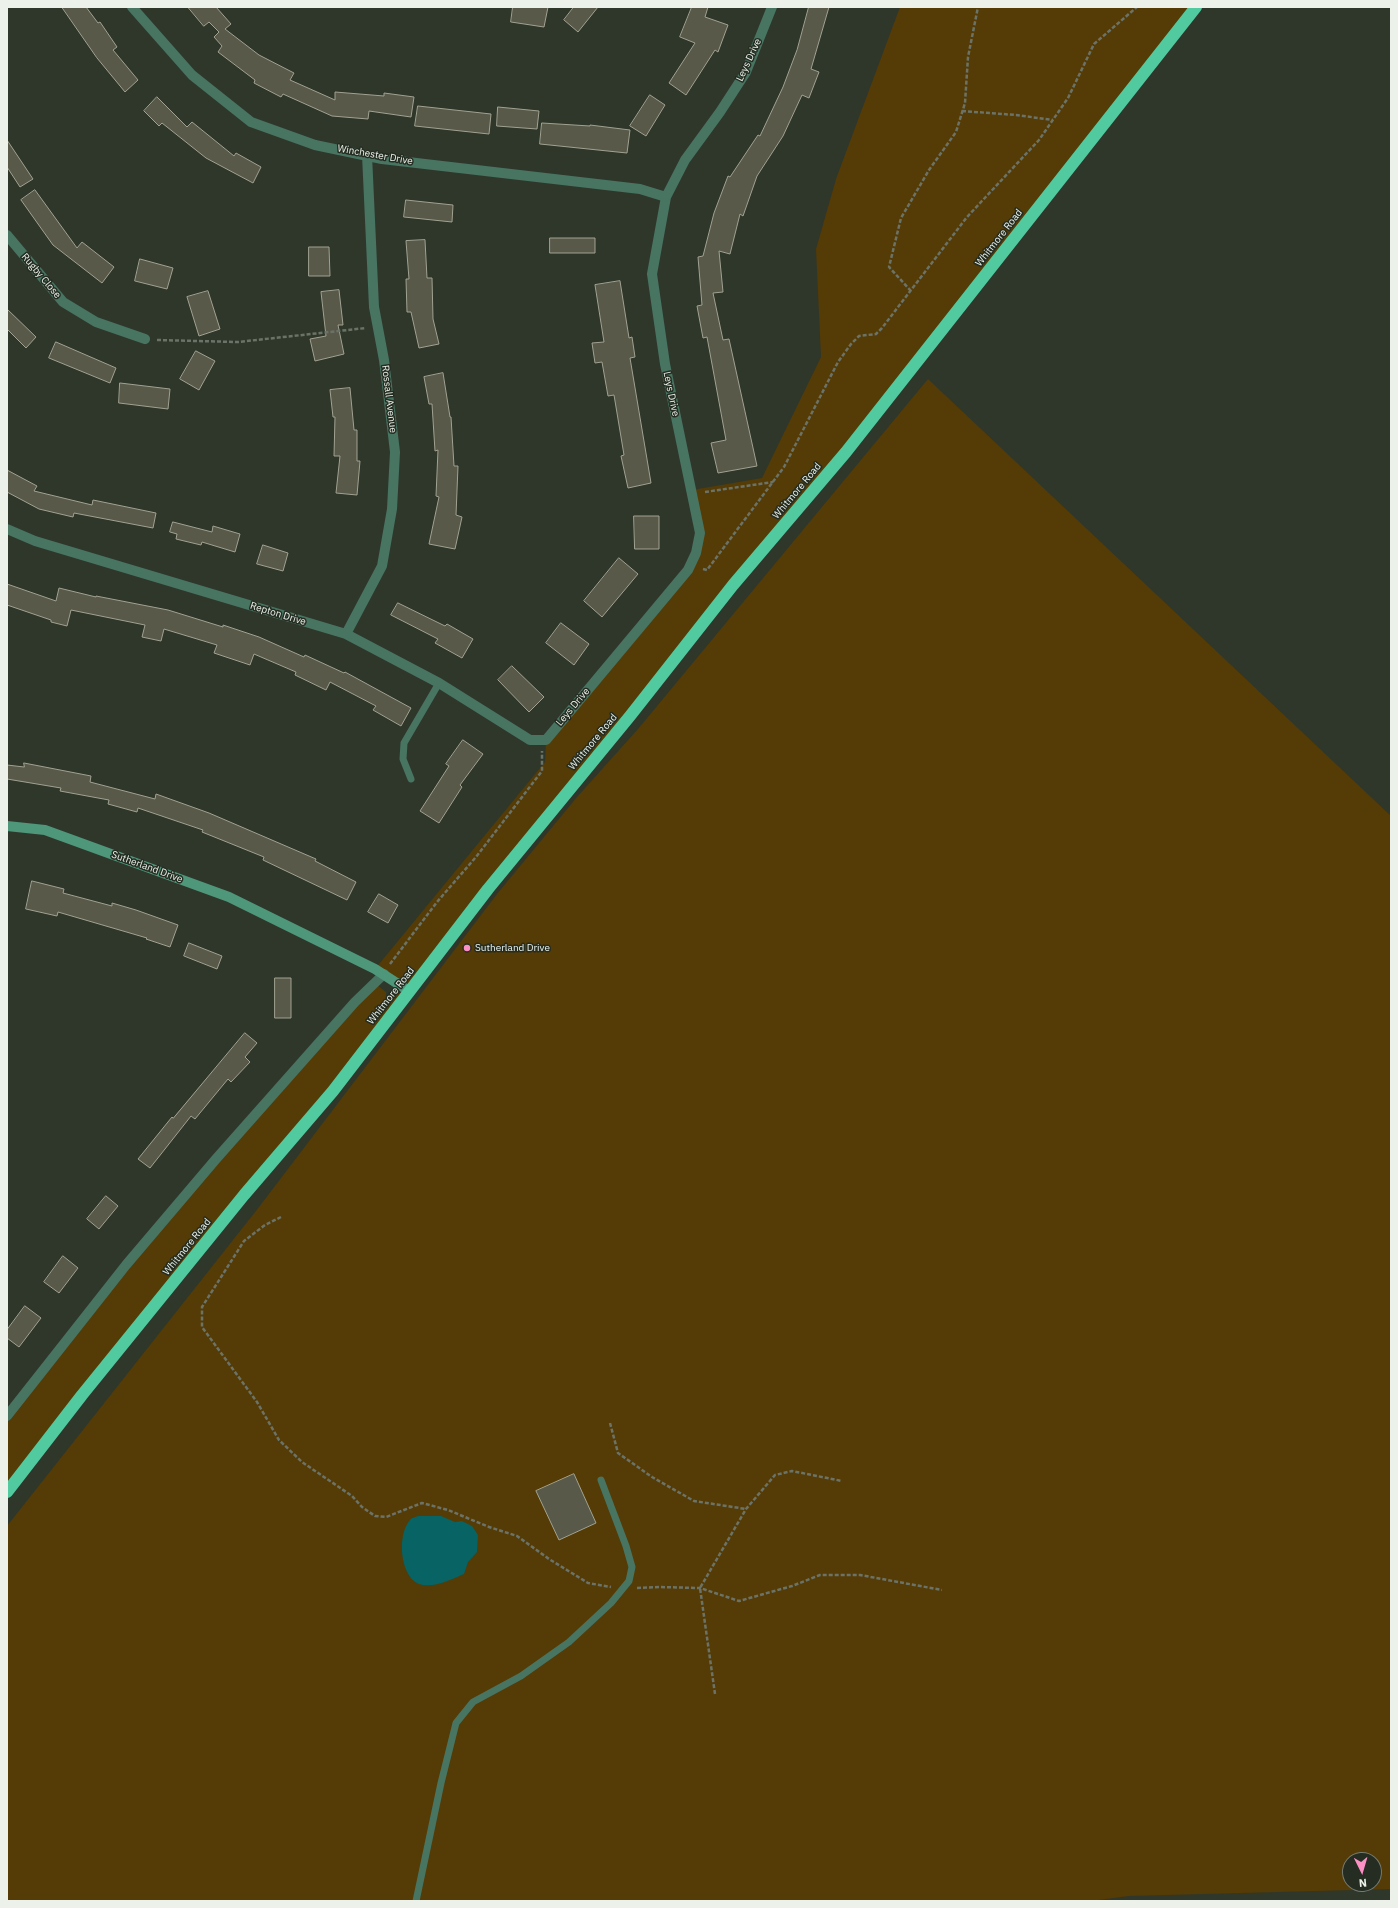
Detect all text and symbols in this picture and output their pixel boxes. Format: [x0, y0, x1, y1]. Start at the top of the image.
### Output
street label: Leys Drive [734, 37, 764, 83]
street label: Winchester Drive [336, 142, 414, 168]
street label: Whitmore Road [973, 207, 1025, 269]
street label: Rugby Close [19, 251, 63, 301]
street label: Rossall Avenue [379, 365, 399, 433]
street label: Leys Drive [660, 370, 682, 418]
street label: Whitmore Road [770, 461, 824, 521]
street label: Repton Drive [249, 600, 307, 628]
street label: Leys Drive [554, 686, 592, 728]
street label: Whitmore Road [566, 712, 620, 772]
street label: Sutherland Drive [110, 849, 184, 885]
place label: Sutherland Drive [475, 942, 550, 954]
marker: Sutherland Drive [462, 943, 472, 953]
street label: Whitmore Road [365, 965, 417, 1027]
street label: Whitmore Road [161, 1216, 213, 1278]
north arrow [1342, 1852, 1382, 1892]
text: N [1358, 1876, 1368, 1890]

